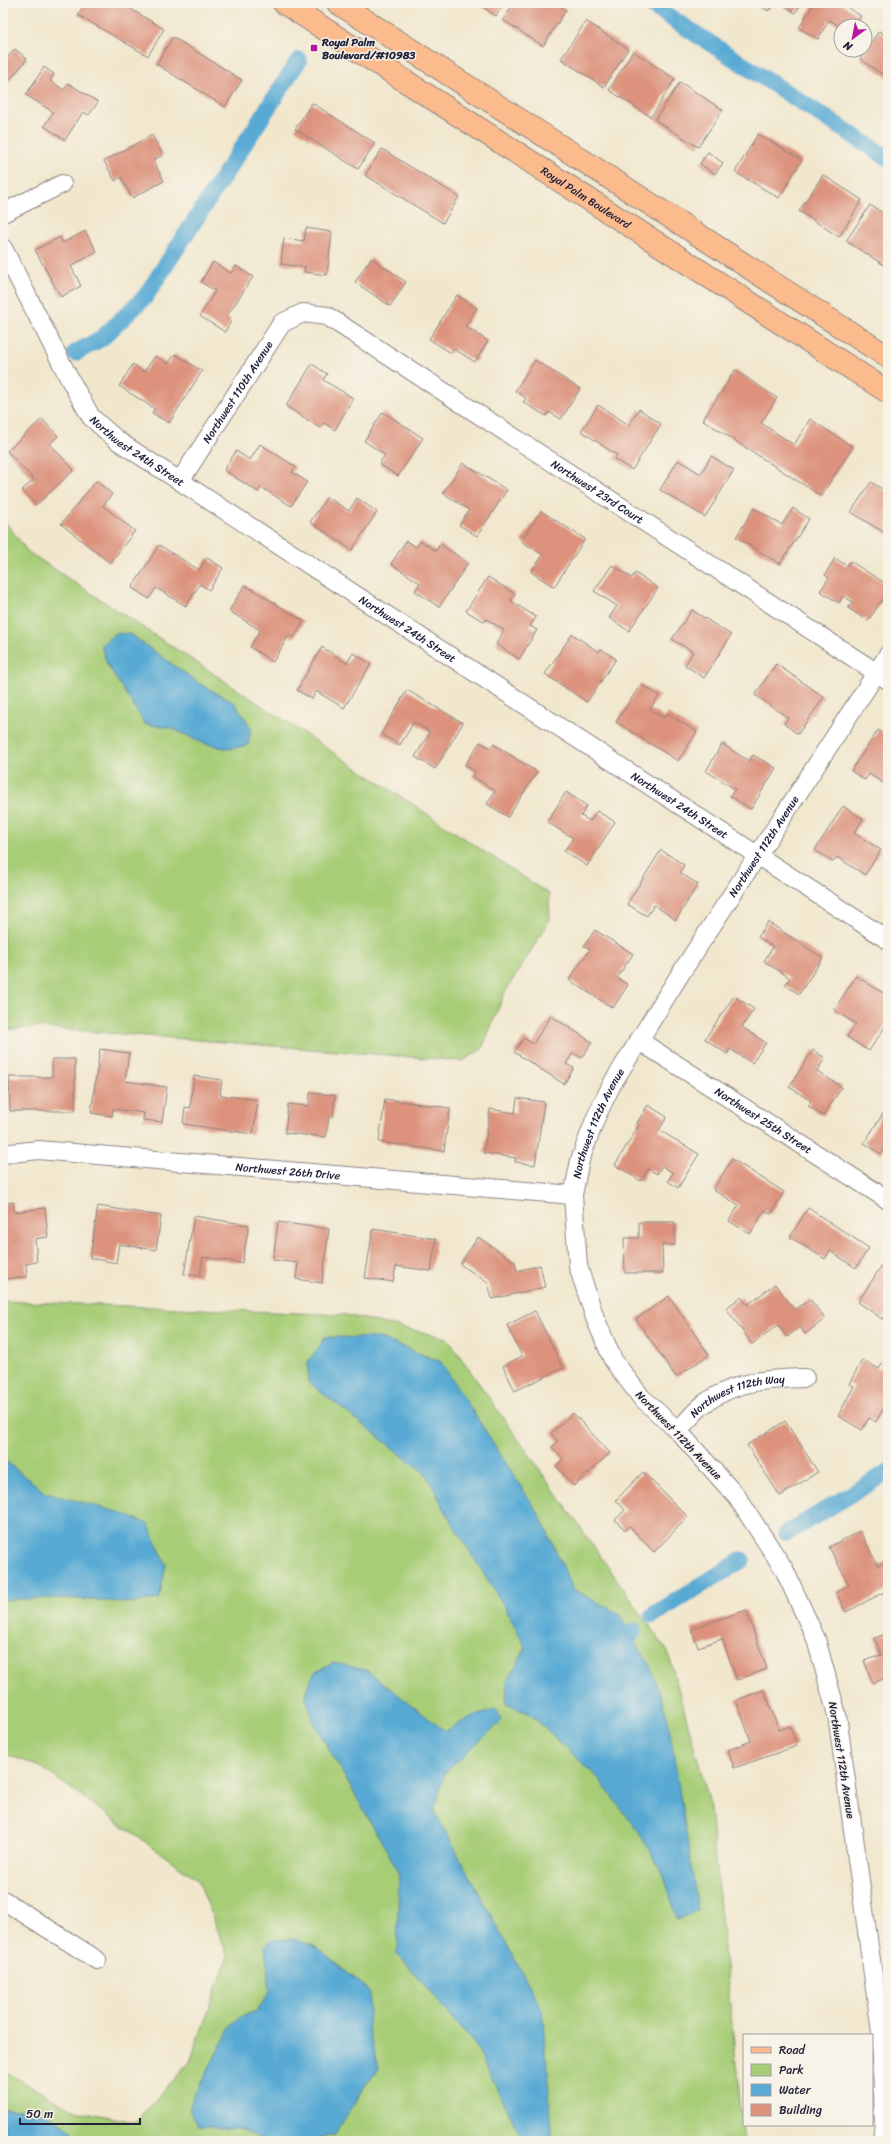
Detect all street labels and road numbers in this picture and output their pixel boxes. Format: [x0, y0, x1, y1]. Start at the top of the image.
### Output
street label: Royal Palm Boulevard [537, 162, 635, 235]
street label: Northwest 110th Avenue [198, 337, 279, 447]
street label: Northwest 24th Street [85, 411, 188, 492]
street label: Northwest 23rd Court [547, 455, 648, 529]
street label: Northwest 24th Street [355, 591, 460, 668]
street label: Northwest 24th Street [627, 767, 732, 844]
street label: Northwest 112th Avenue [724, 791, 805, 901]
street label: Northwest 112th Avenue [568, 1064, 630, 1180]
street label: Northwest 25th Street [711, 1082, 816, 1159]
street label: Northwest 26th Drive [235, 1158, 341, 1185]
street label: Northwest 112th Way [685, 1370, 785, 1422]
street label: Northwest 112th Avenue [631, 1386, 727, 1485]
street label: Northwest 112th Avenue [823, 1700, 860, 1821]

